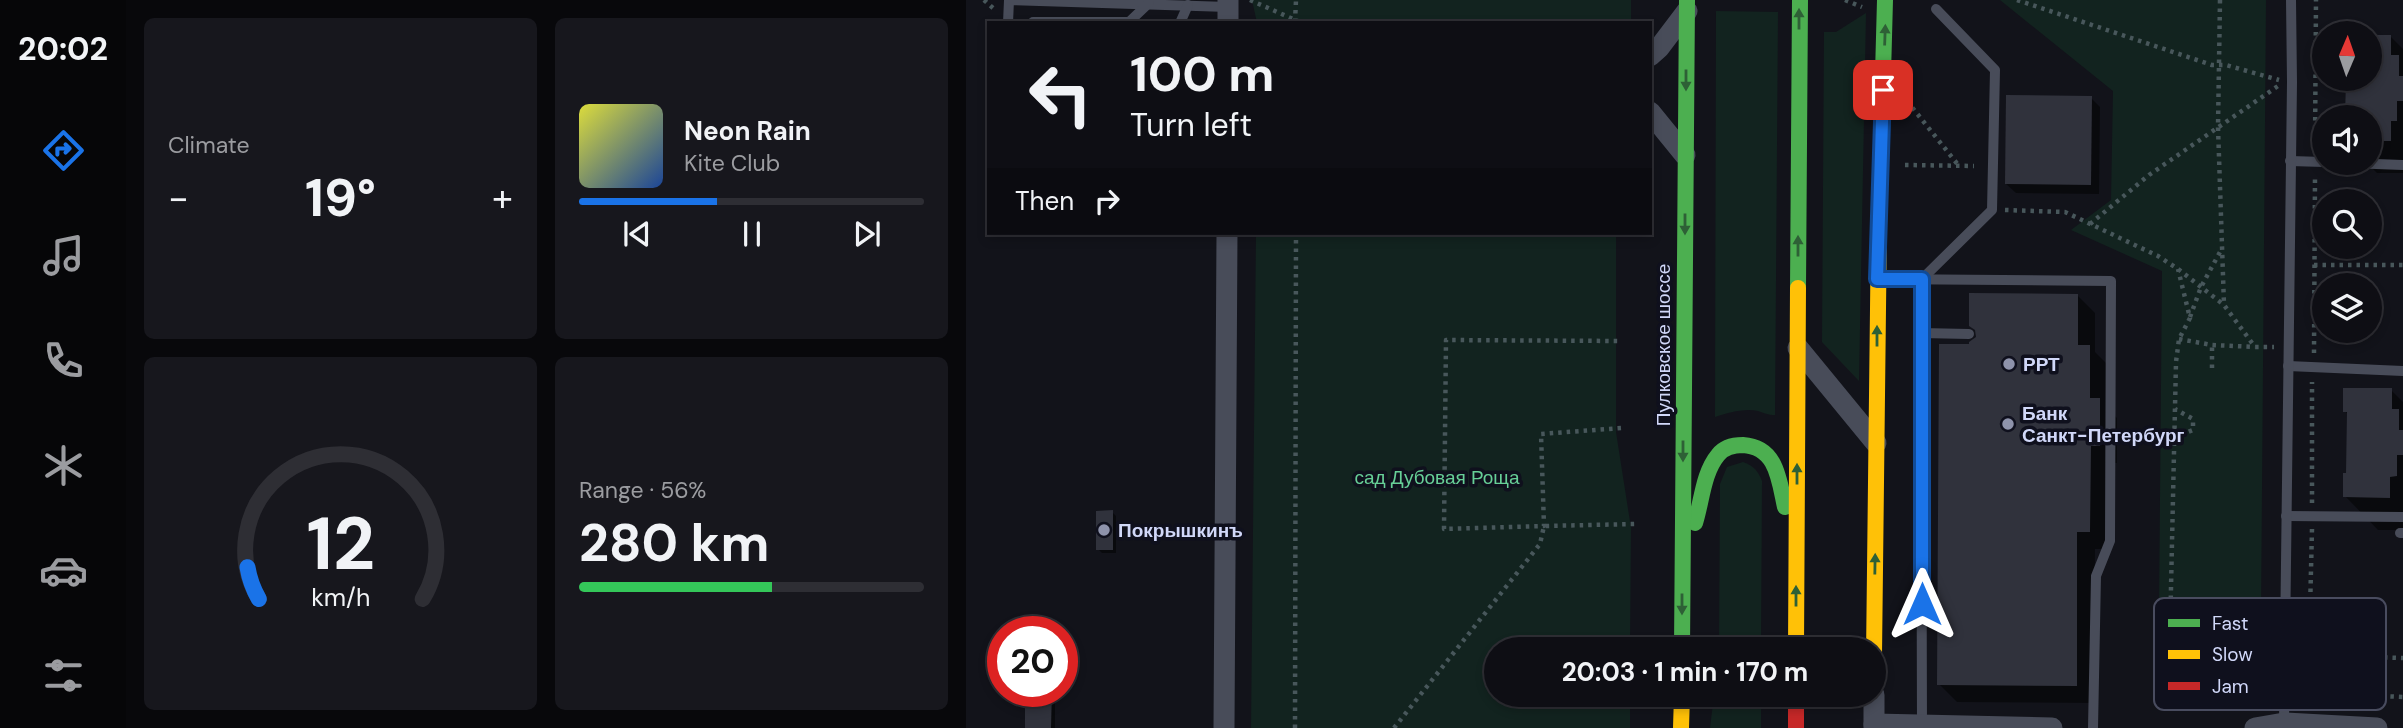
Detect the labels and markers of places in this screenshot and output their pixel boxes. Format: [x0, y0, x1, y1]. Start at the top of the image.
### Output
pin [1853, 60, 1913, 120]
place label: РРТ [2023, 352, 2060, 377]
marker: РРТ [2001, 356, 2017, 372]
place label: Банк Санкт-Петербург [2022, 401, 2185, 448]
marker: Банк Санкт-Петербург [2000, 416, 2016, 432]
place label: Покрышкинъ [1118, 518, 1243, 543]
marker: Покрышкинъ [1096, 522, 1112, 538]

